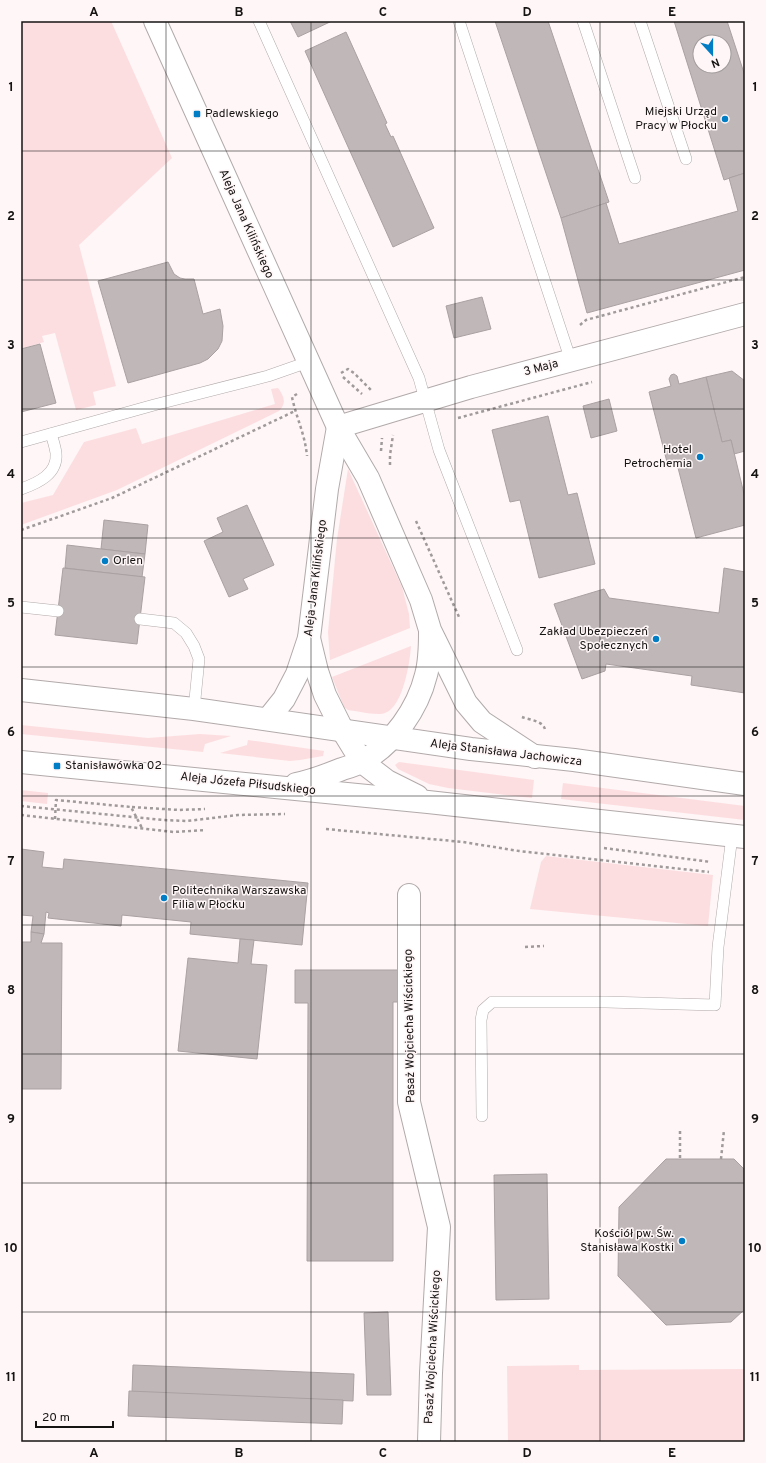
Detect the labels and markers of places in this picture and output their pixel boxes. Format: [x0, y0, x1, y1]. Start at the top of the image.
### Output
place label: Miejski Urząd Pracy w Płocku [635, 104, 717, 134]
place label: Padlewskiego [205, 106, 279, 122]
marker: Padlewskiego [192, 109, 202, 119]
marker: Miejski Urząd Pracy w Płocku [720, 114, 730, 124]
place label: Hotel Petrochemia [624, 442, 692, 472]
marker: Hotel Petrochemia [695, 452, 705, 462]
place label: Orlen [113, 553, 143, 569]
marker: Orlen [100, 556, 110, 566]
place label: Zakład Ubezpieczeń Społecznych [539, 624, 648, 654]
marker: Zakład Ubezpieczeń Społecznych [651, 634, 661, 644]
place label: Stanisławówka 02 [65, 758, 162, 774]
marker: Stanisławówka 02 [52, 761, 62, 771]
place label: Politechnika Warszawska Filia w Płocku [172, 883, 306, 913]
marker: Politechnika Warszawska Filia w Płocku [159, 893, 169, 903]
place label: Kościół pw. Św. Stanisława Kostki [580, 1226, 674, 1256]
marker: Kościół pw. Św. Stanisława Kostki [677, 1236, 687, 1246]

